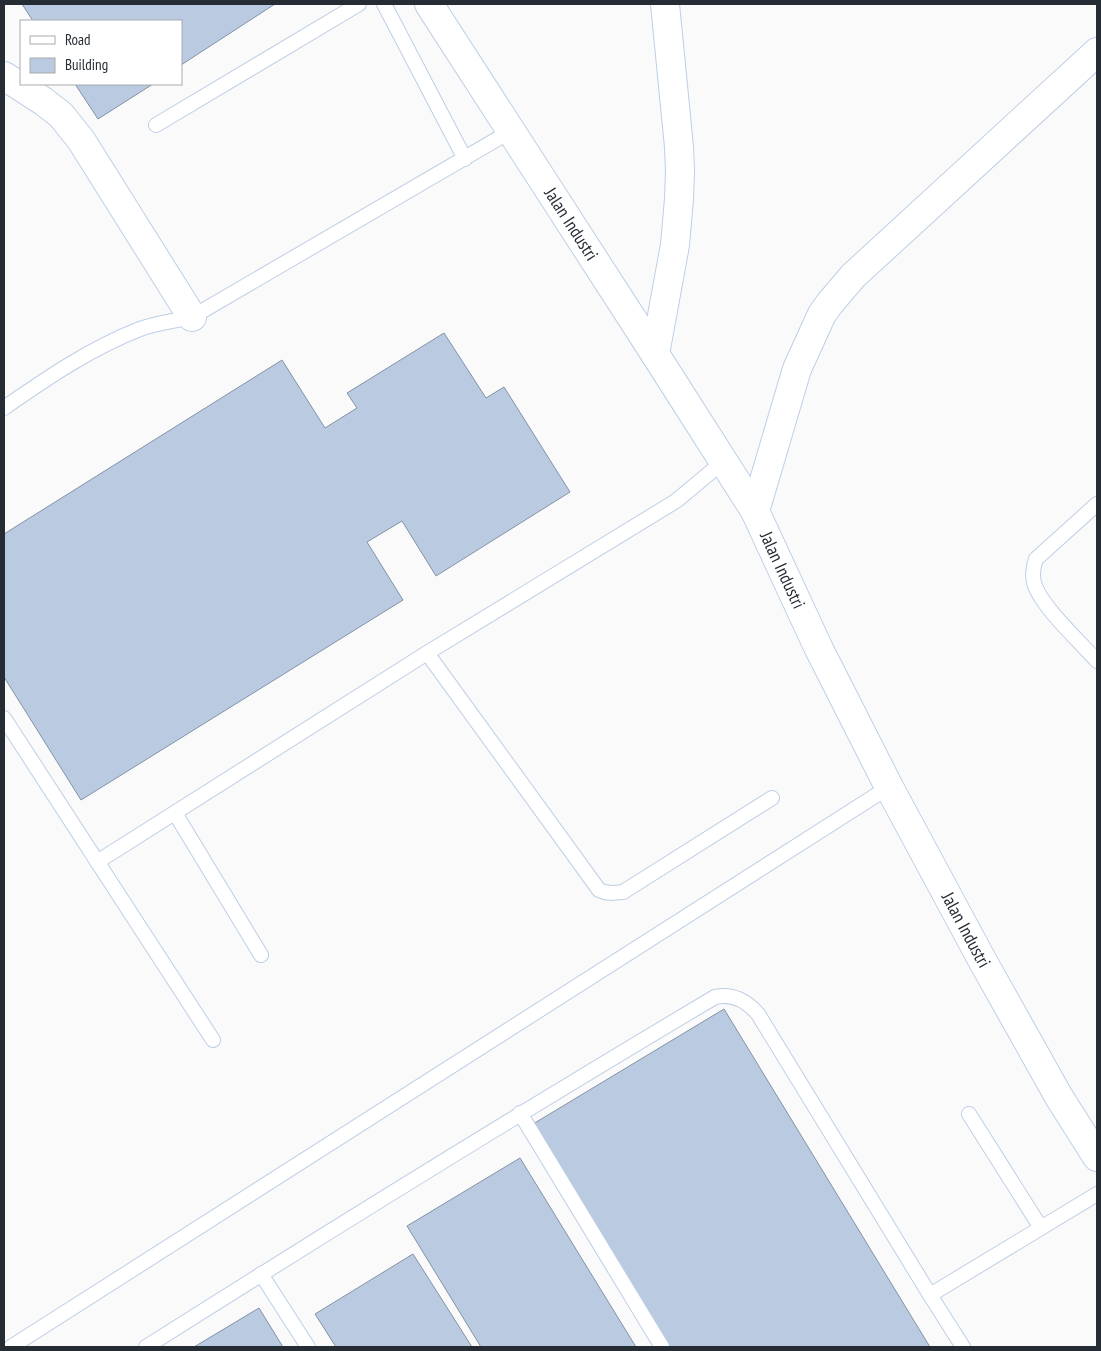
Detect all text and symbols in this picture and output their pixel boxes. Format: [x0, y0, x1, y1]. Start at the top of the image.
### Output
legend [20, 20, 182, 85]
text: Road [65, 30, 91, 49]
text: Building [65, 55, 108, 74]
street label: Jalan Industri [539, 182, 604, 265]
street label: Jalan Industri [755, 527, 811, 612]
street label: Jalan Industri [936, 887, 996, 972]

